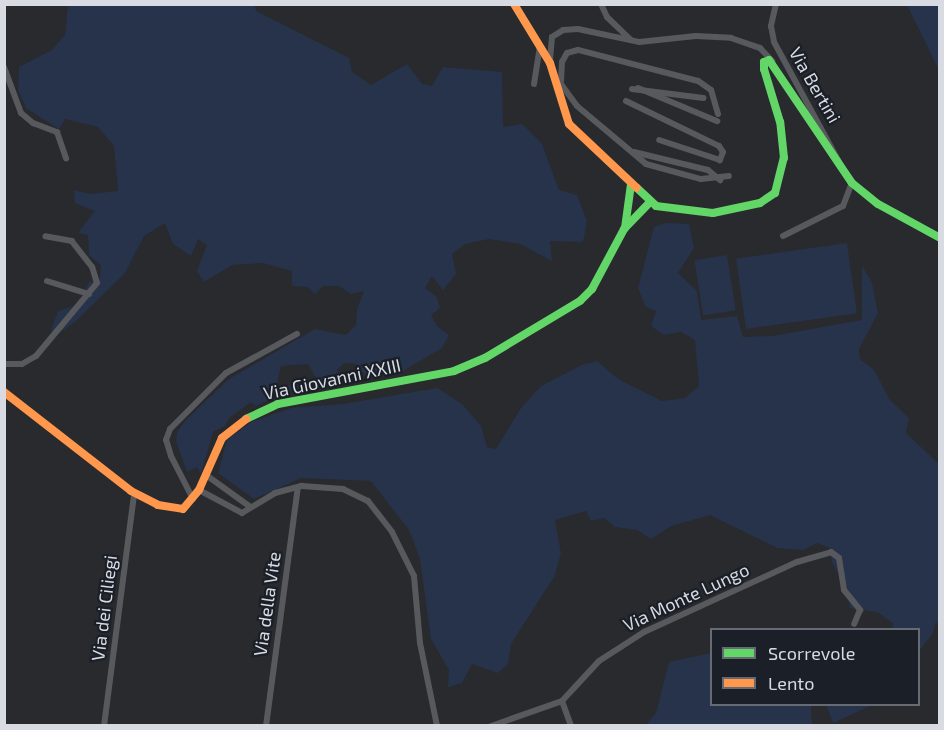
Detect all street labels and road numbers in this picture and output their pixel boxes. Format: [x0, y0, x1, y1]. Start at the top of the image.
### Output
street label: Via Bertini [785, 43, 845, 127]
street label: Via Giovanni XXIII [261, 354, 403, 404]
street label: Via della Vite [249, 550, 285, 658]
street label: Via dei Ciliegi [87, 554, 121, 662]
street label: Via Monte Lungo [620, 558, 752, 636]

